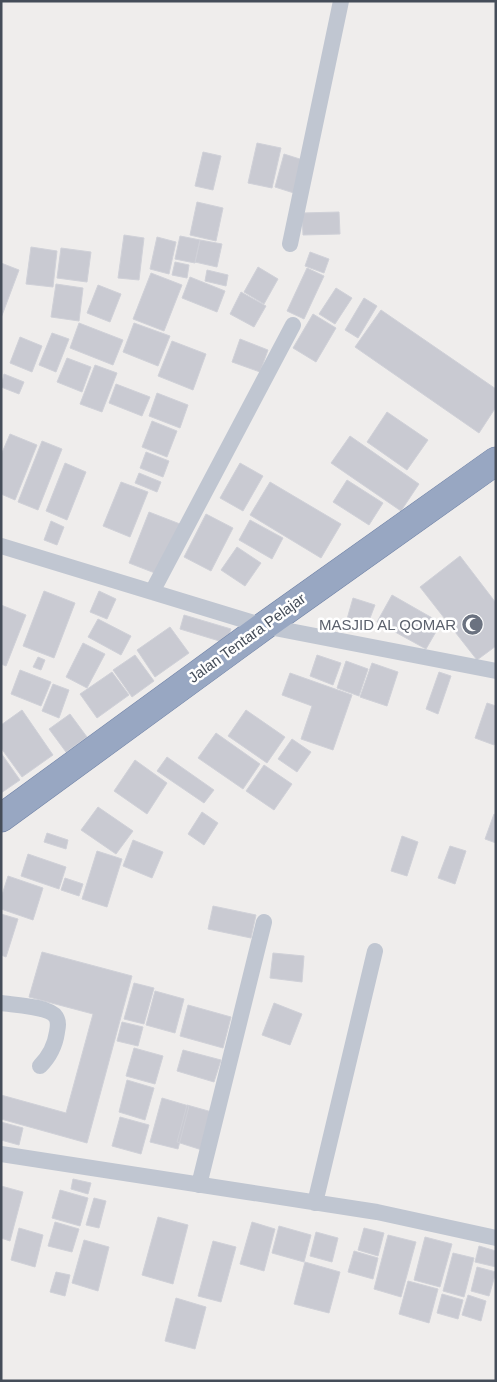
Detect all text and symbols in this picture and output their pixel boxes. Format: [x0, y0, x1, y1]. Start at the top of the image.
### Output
street label: Jalan Tentara Pelajar [185, 589, 309, 686]
mosque icon: MASJID AL QOMAR [460, 613, 484, 637]
place label: MASJID AL QOMAR [319, 616, 456, 633]

